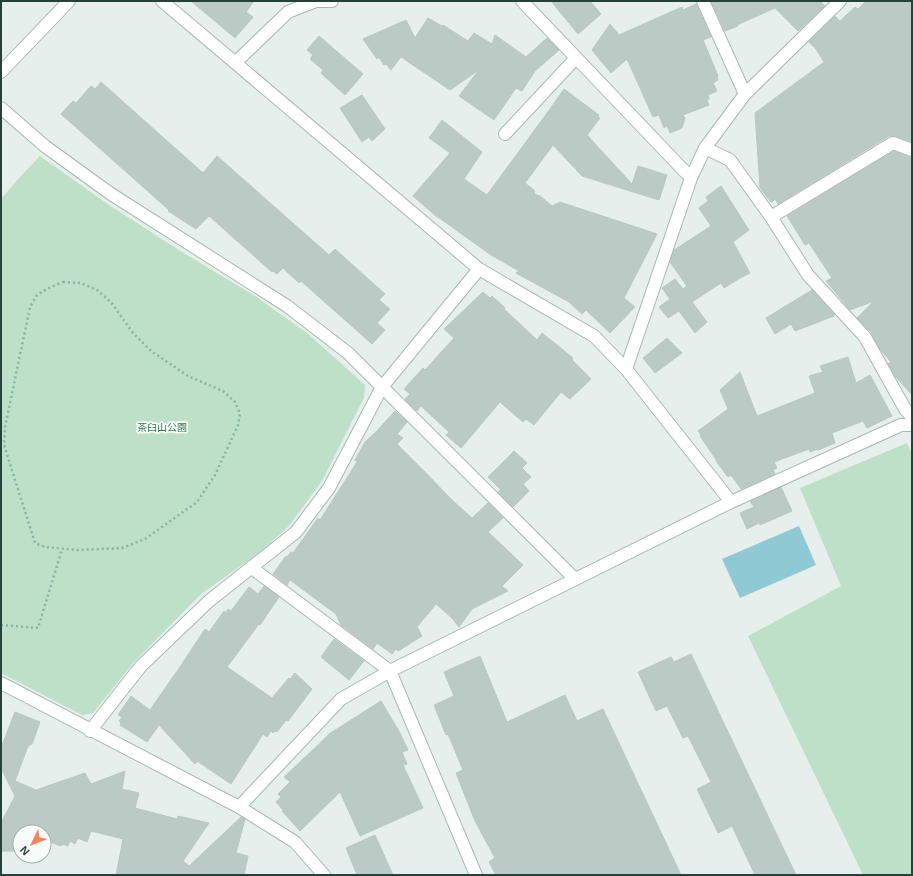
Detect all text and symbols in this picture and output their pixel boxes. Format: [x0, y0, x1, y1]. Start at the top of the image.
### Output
park label: 茶臼山公園 [137, 422, 187, 433]
north arrow [12, 824, 52, 864]
text: N [18, 844, 32, 858]

